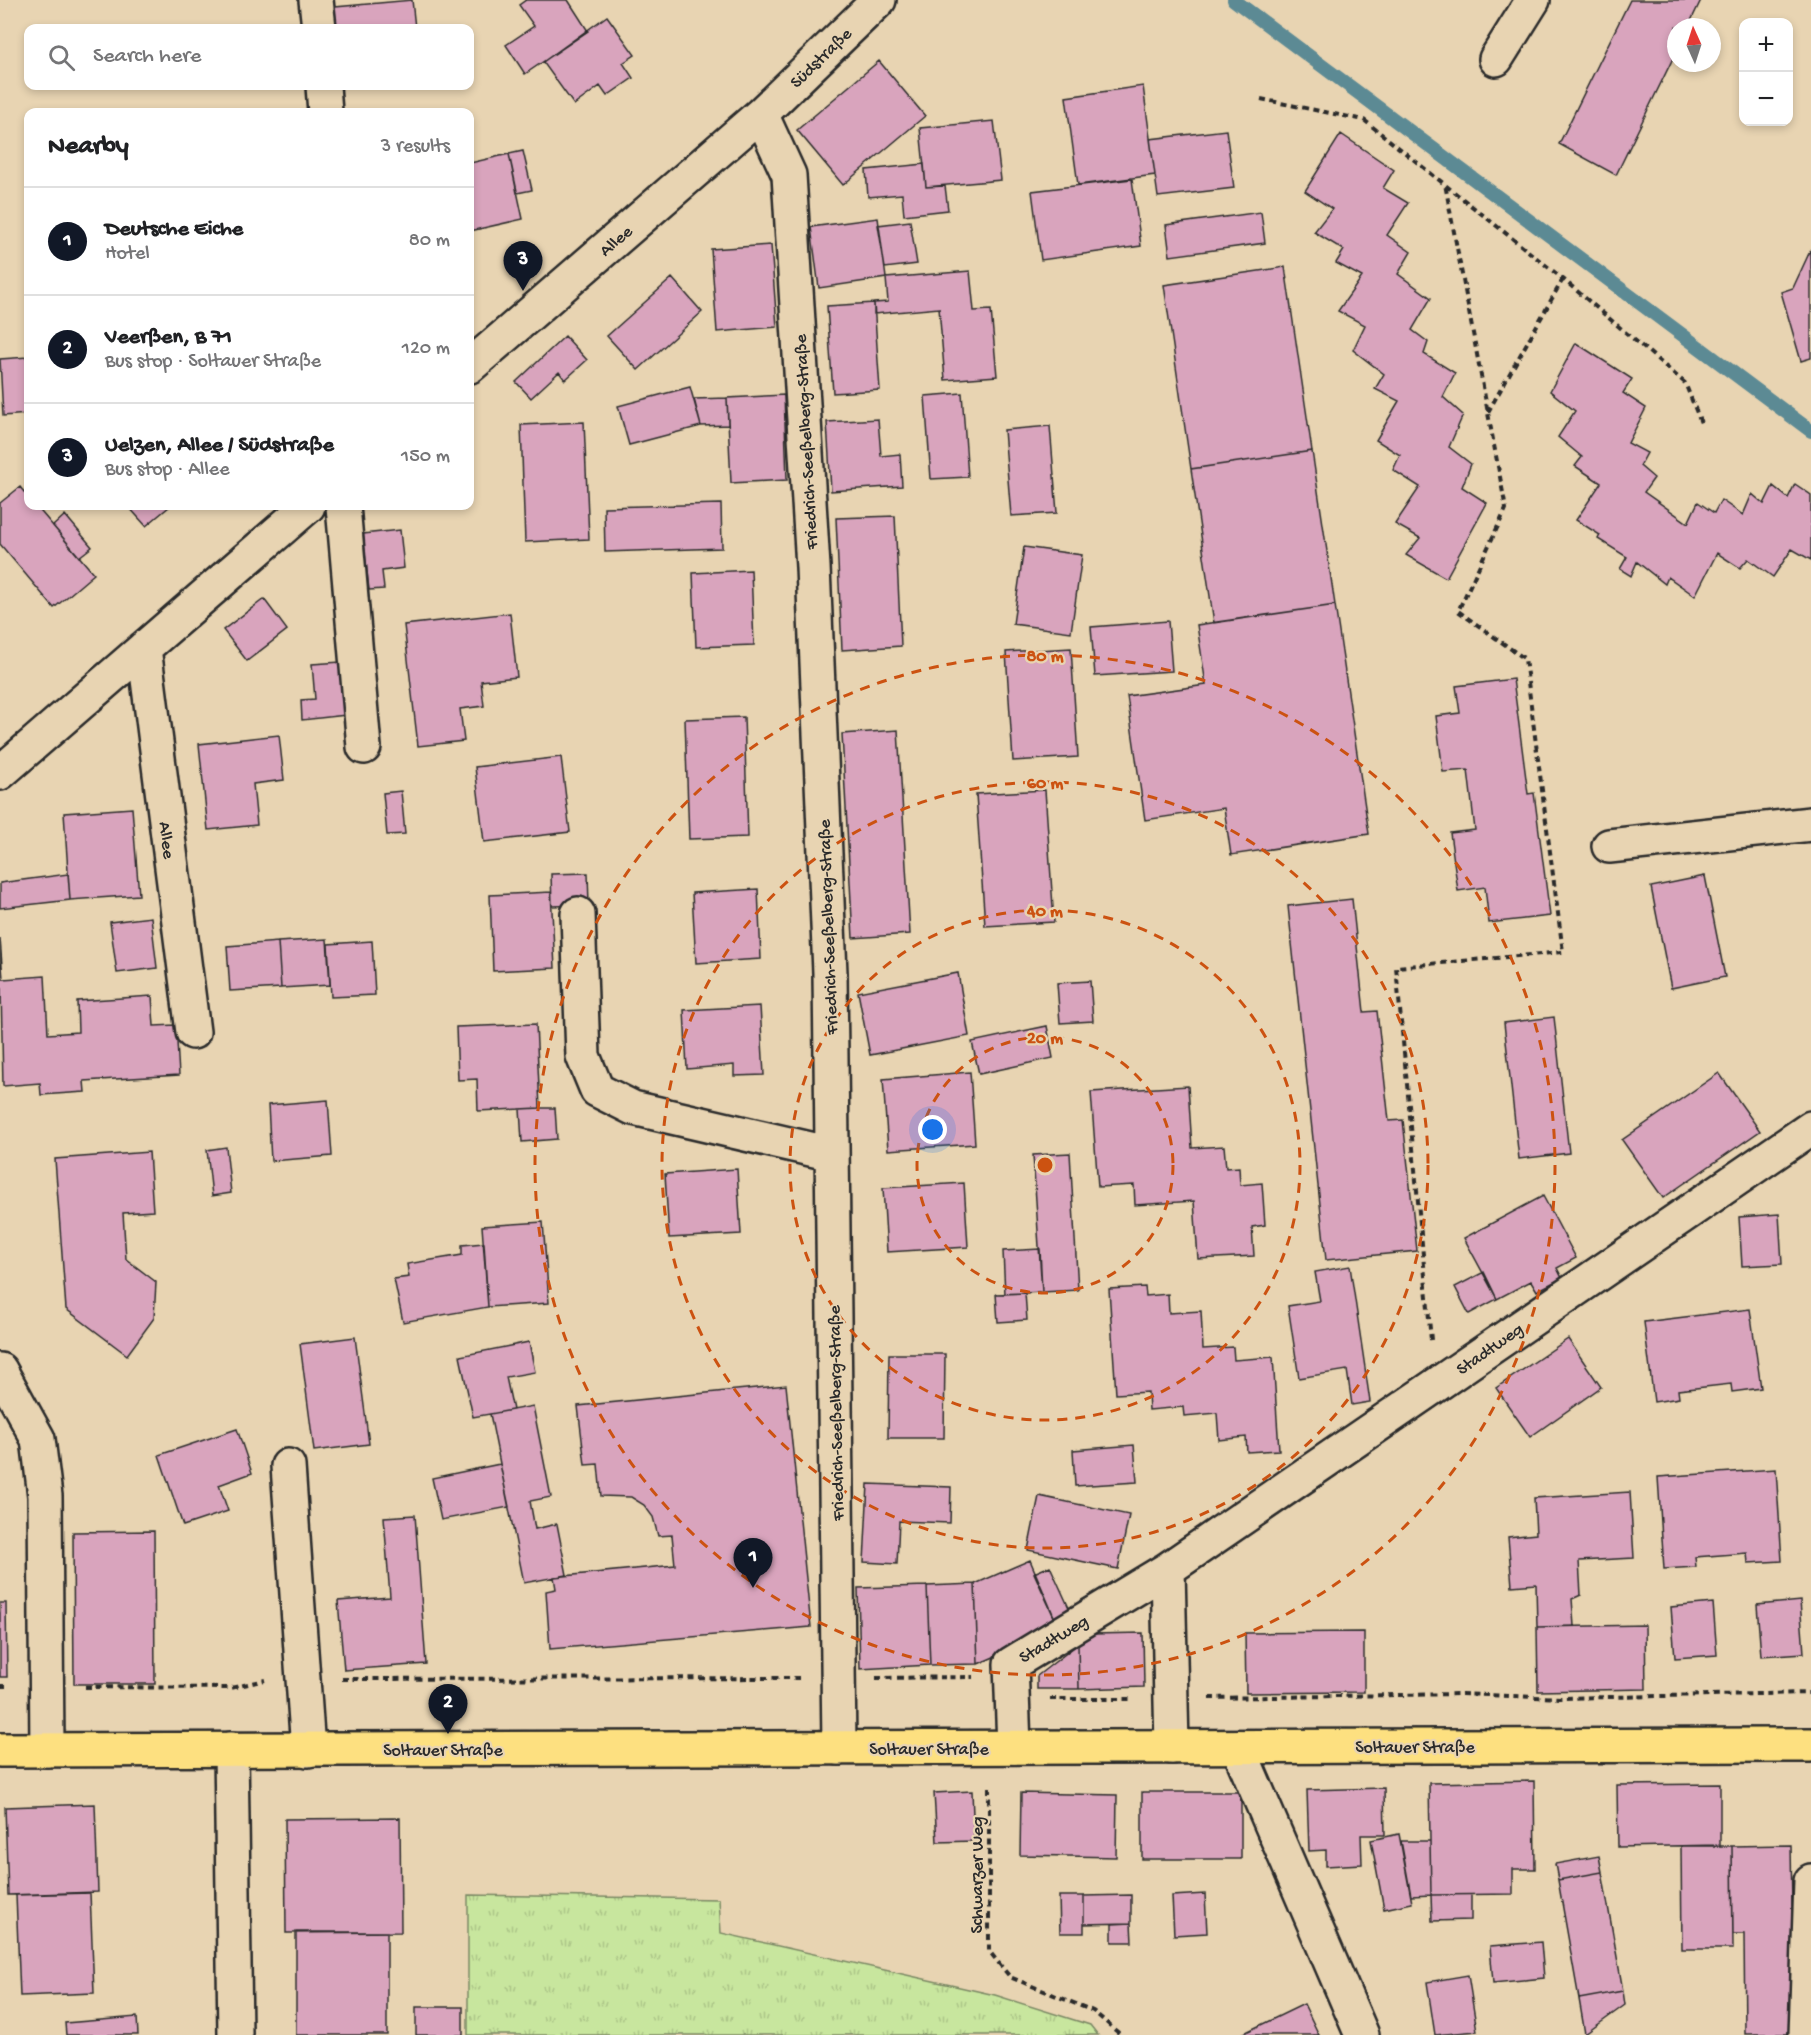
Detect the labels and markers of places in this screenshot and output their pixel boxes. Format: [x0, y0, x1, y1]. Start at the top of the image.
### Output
pin: 3 [504, 242, 542, 291]
centre of rings [1035, 1155, 1055, 1175]
pin: 1 [734, 1538, 772, 1588]
pin: 2 [428, 1684, 468, 1734]

